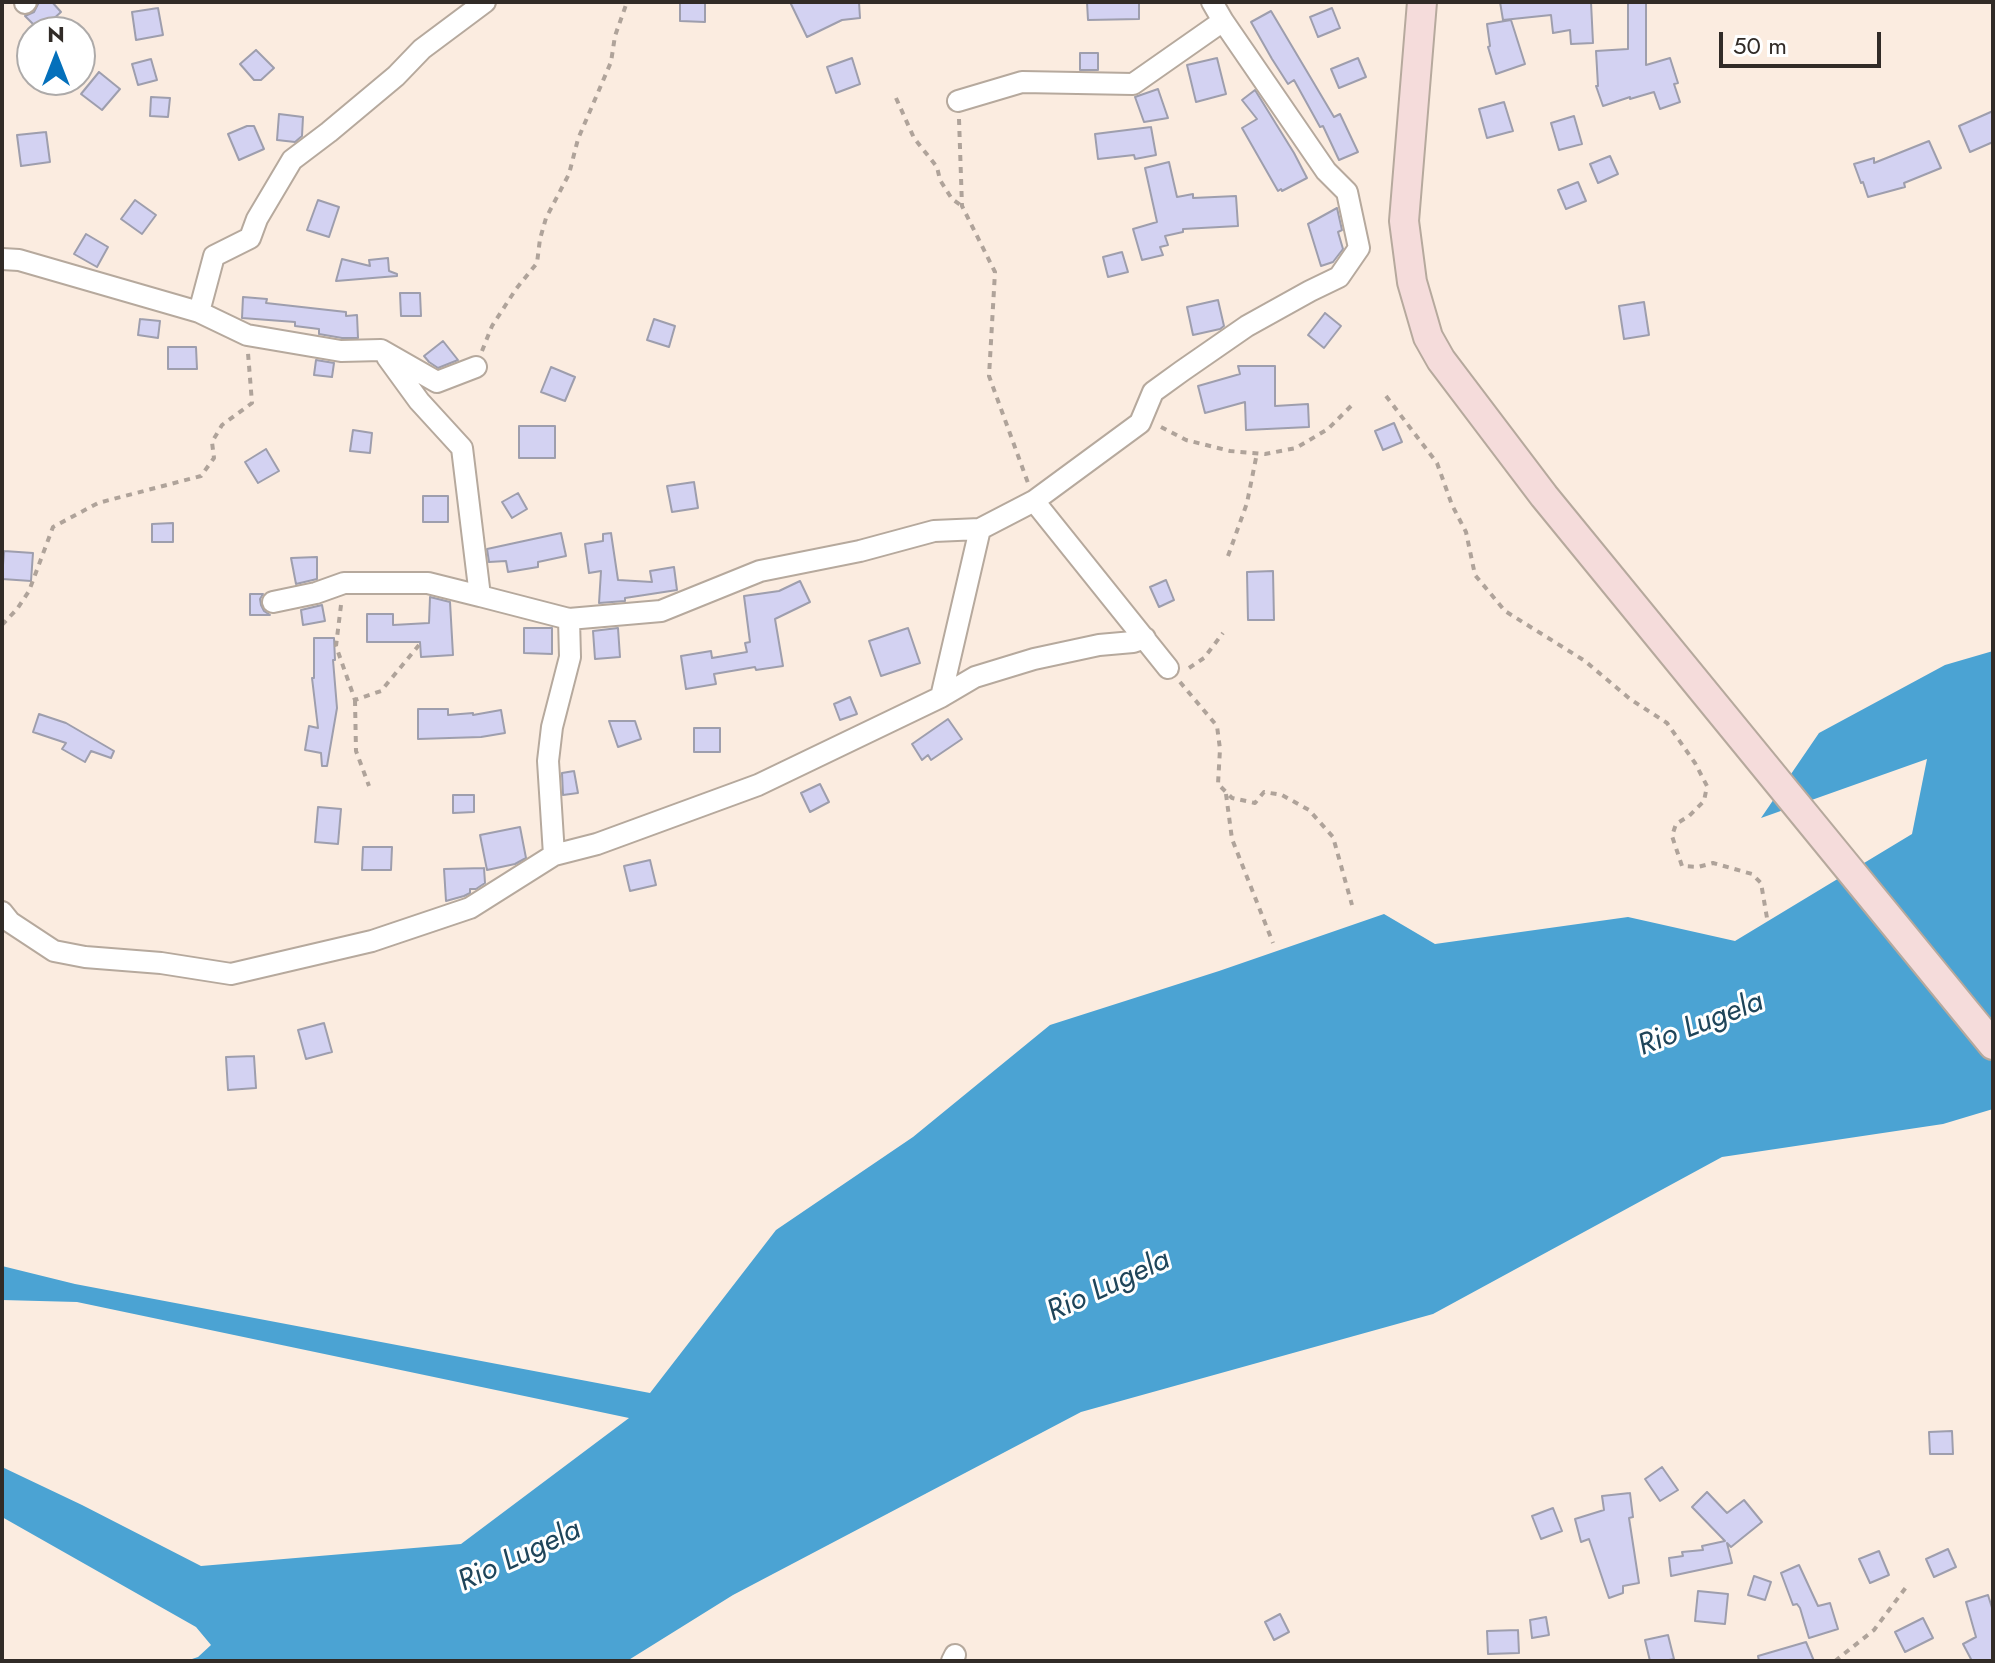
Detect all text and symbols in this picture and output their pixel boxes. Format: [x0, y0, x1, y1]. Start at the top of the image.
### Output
north arrow [16, 16, 96, 96]
scale bar [1723, 16, 1885, 66]
text: N [47, 18, 65, 50]
text: 50 m [1733, 28, 1787, 63]
water label: Rio Lugela [1633, 985, 1769, 1065]
water label: Rio Lugela [1042, 1243, 1176, 1331]
water label: Rio Lugela [453, 1513, 587, 1601]

